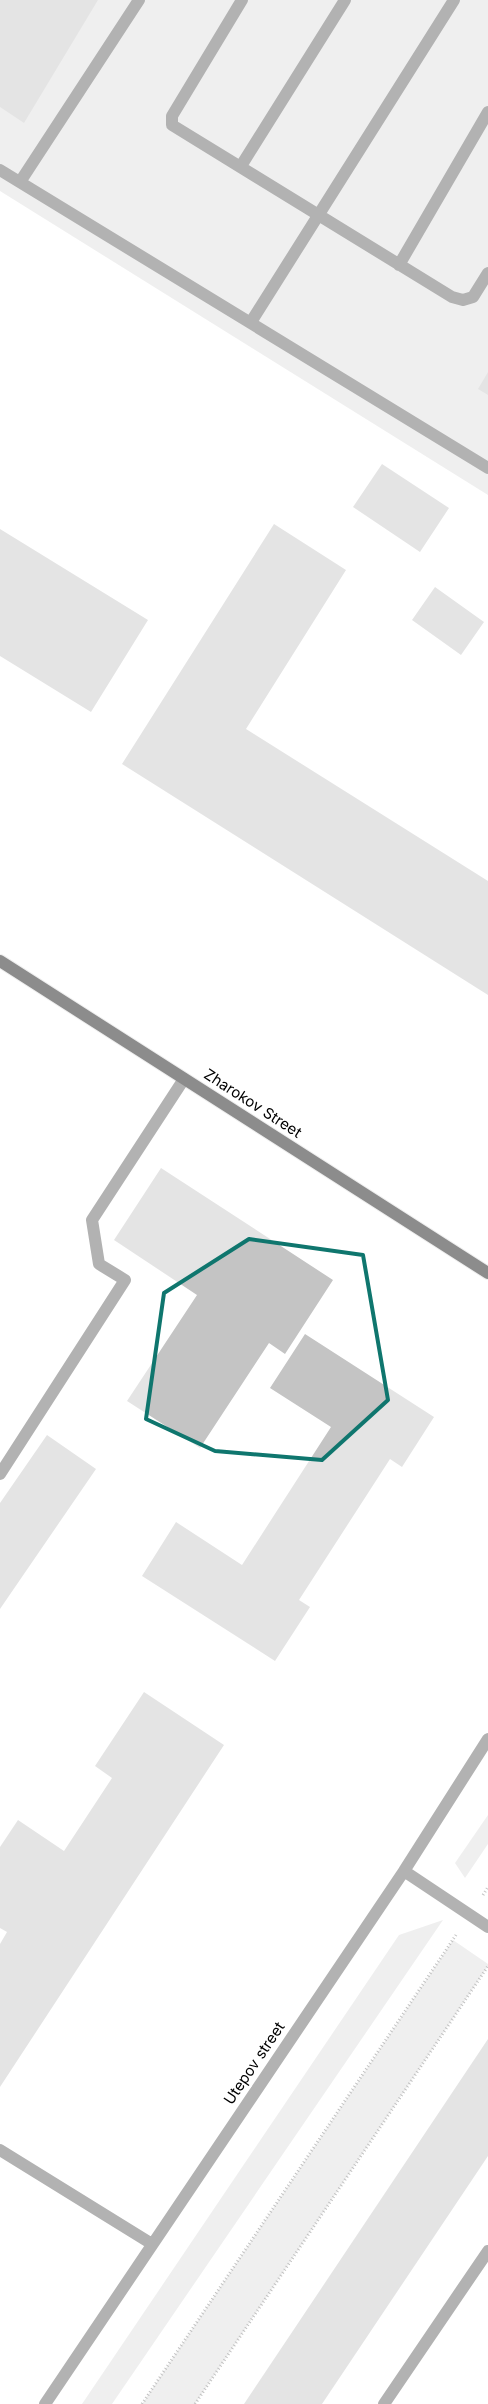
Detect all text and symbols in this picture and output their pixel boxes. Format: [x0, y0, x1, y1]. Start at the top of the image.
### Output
street label: Zharokov Street [201, 1064, 306, 1142]
street label: Utepov street [219, 2018, 289, 2108]

